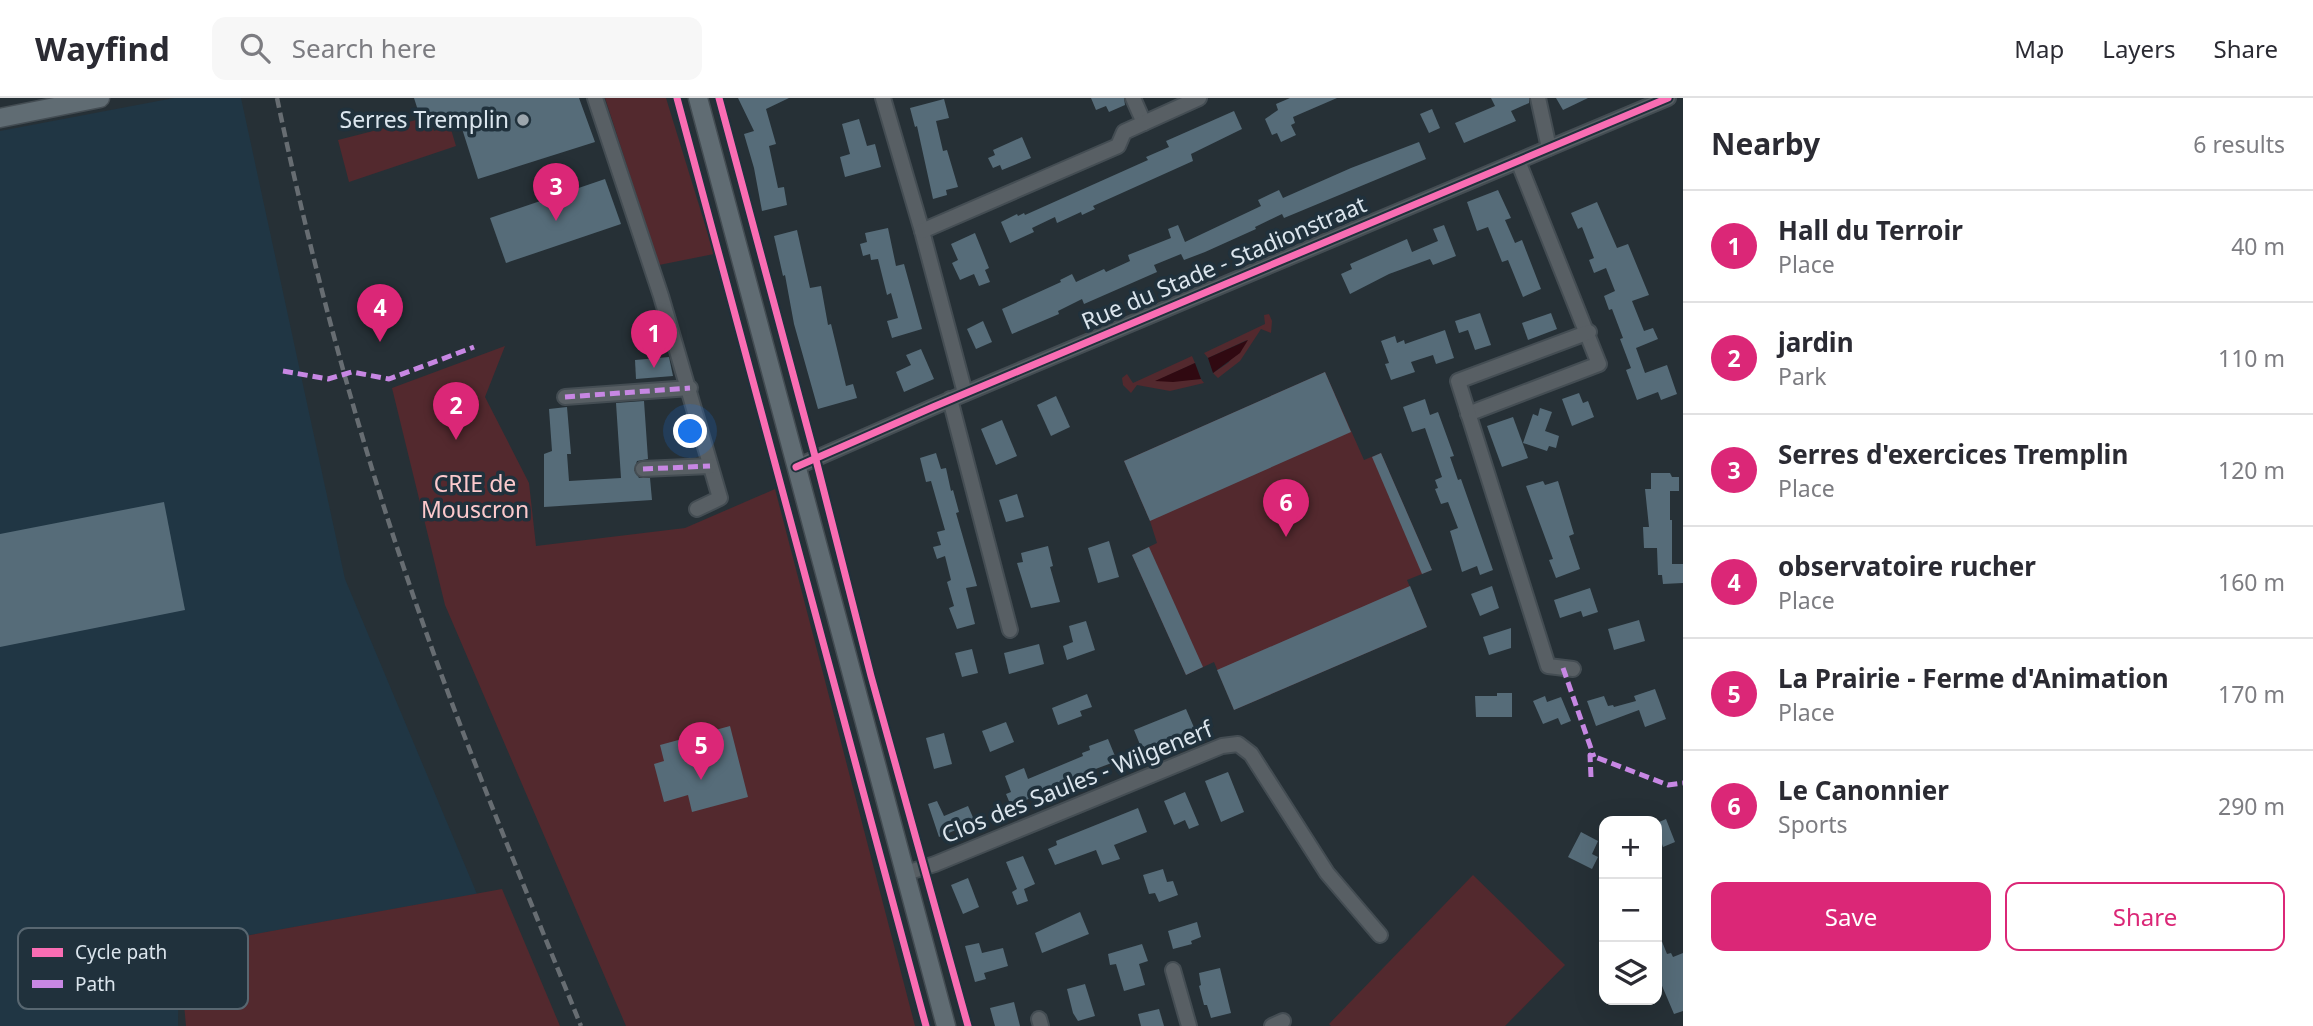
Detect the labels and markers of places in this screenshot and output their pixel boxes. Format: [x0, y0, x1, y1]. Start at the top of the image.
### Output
place label: Serres Tremplin [340, 103, 509, 135]
marker: Serres Tremplin [515, 112, 531, 128]
pin: 3 [533, 163, 579, 221]
pin: 4 [357, 284, 403, 342]
pin: 1 [631, 310, 677, 368]
pin: 2 [433, 382, 479, 440]
pin: 6 [1263, 479, 1309, 537]
pin: 5 [678, 722, 724, 780]

